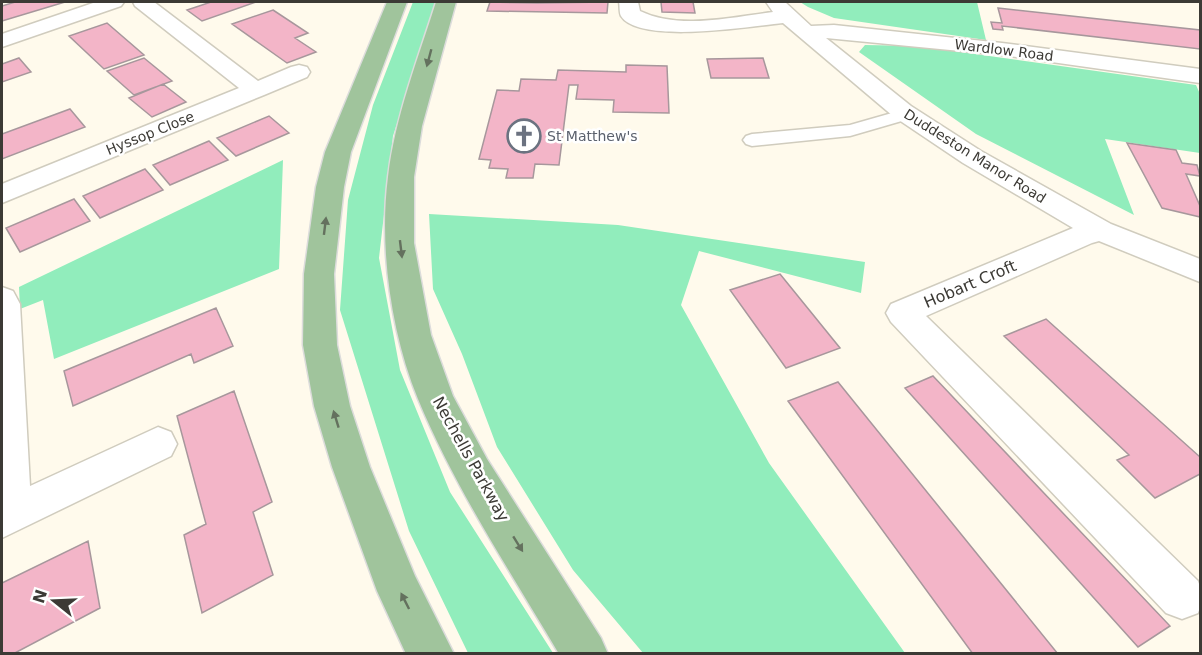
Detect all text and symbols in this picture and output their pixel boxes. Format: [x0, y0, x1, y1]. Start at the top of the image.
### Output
street label: Wardlow Road [954, 36, 1054, 64]
one-way arrow [424, 48, 434, 67]
street label: Duddeston Manor Road [901, 106, 1049, 206]
street label: Hyssop Close [104, 108, 196, 158]
church icon: St Matthew's [506, 118, 542, 154]
place label: St Matthew's [547, 128, 638, 144]
one-way arrow [320, 217, 330, 236]
one-way arrow [396, 240, 405, 259]
street label: Hobart Croft [921, 256, 1019, 312]
street label: Nechells Parkway [429, 393, 513, 525]
one-way arrow [331, 410, 340, 428]
one-way arrow [512, 536, 523, 552]
north arrow [24, 571, 84, 631]
text: N [29, 587, 51, 606]
one-way arrow [400, 593, 409, 610]

